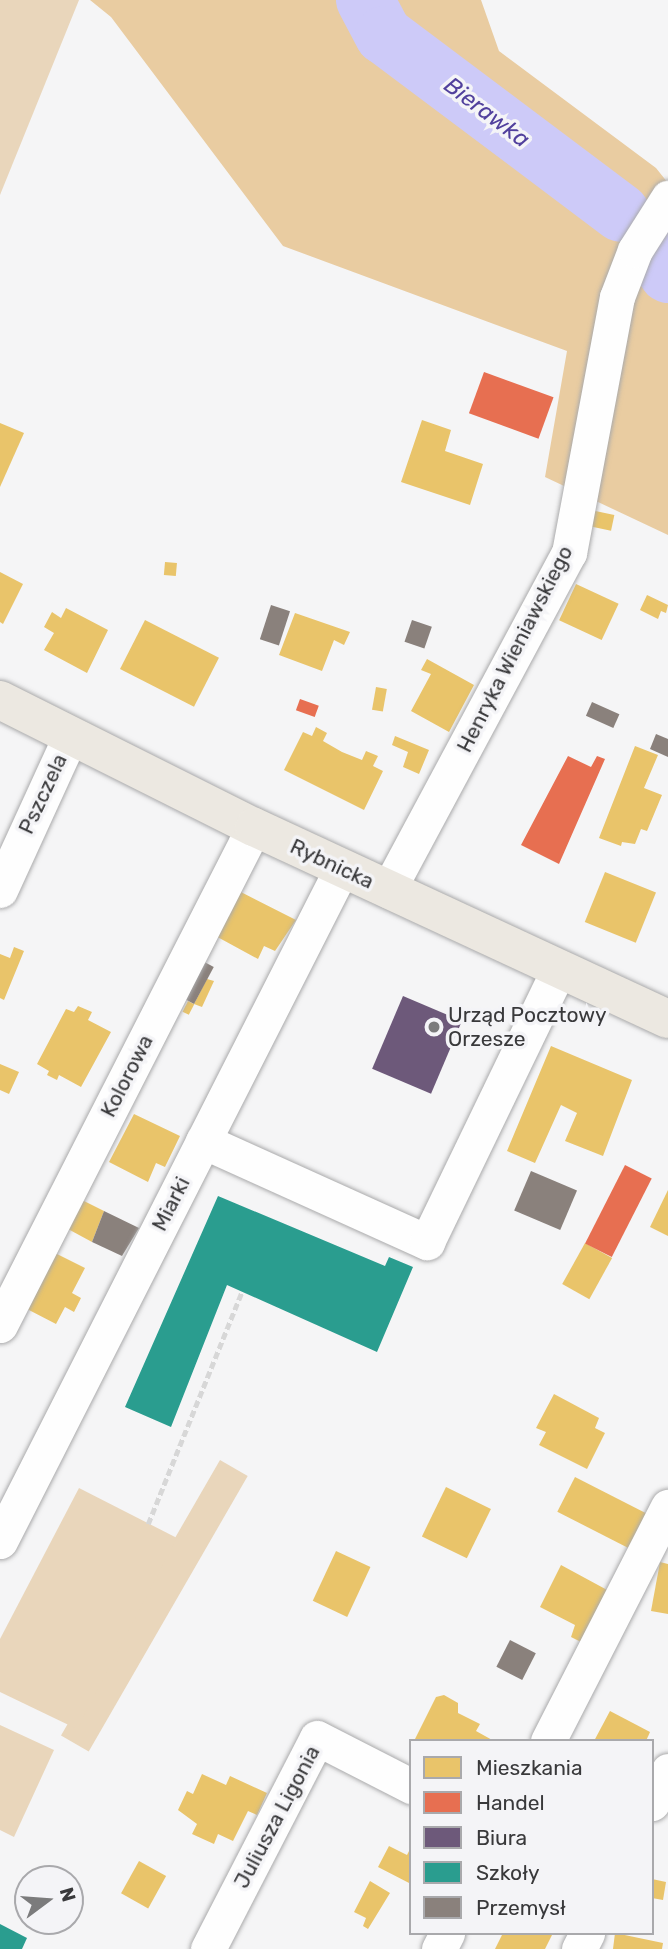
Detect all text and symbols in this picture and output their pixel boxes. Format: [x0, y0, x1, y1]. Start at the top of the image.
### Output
water label: Bierawka [439, 71, 535, 153]
street label: Henryka Wieniawskiego [452, 541, 578, 757]
street label: Pszczela [14, 750, 72, 838]
street label: Rybnicka [286, 834, 378, 894]
place label: Urząd Pocztowy Orzesze [448, 1002, 607, 1052]
marker: Urząd Pocztowy Orzesze [426, 1019, 442, 1035]
street label: Kolorowa [96, 1031, 158, 1121]
street label: Miarki [147, 1173, 195, 1235]
legend [409, 1739, 654, 1935]
street label: Juliusza Ligonia [229, 1741, 325, 1893]
text: Mieszkania [476, 1755, 583, 1780]
text: Handel [476, 1790, 545, 1815]
text: Biura [476, 1825, 527, 1850]
text: Szkoły [476, 1860, 540, 1885]
north arrow [14, 1865, 84, 1935]
text: N [55, 1885, 81, 1904]
text: Przemysł [476, 1895, 566, 1920]

